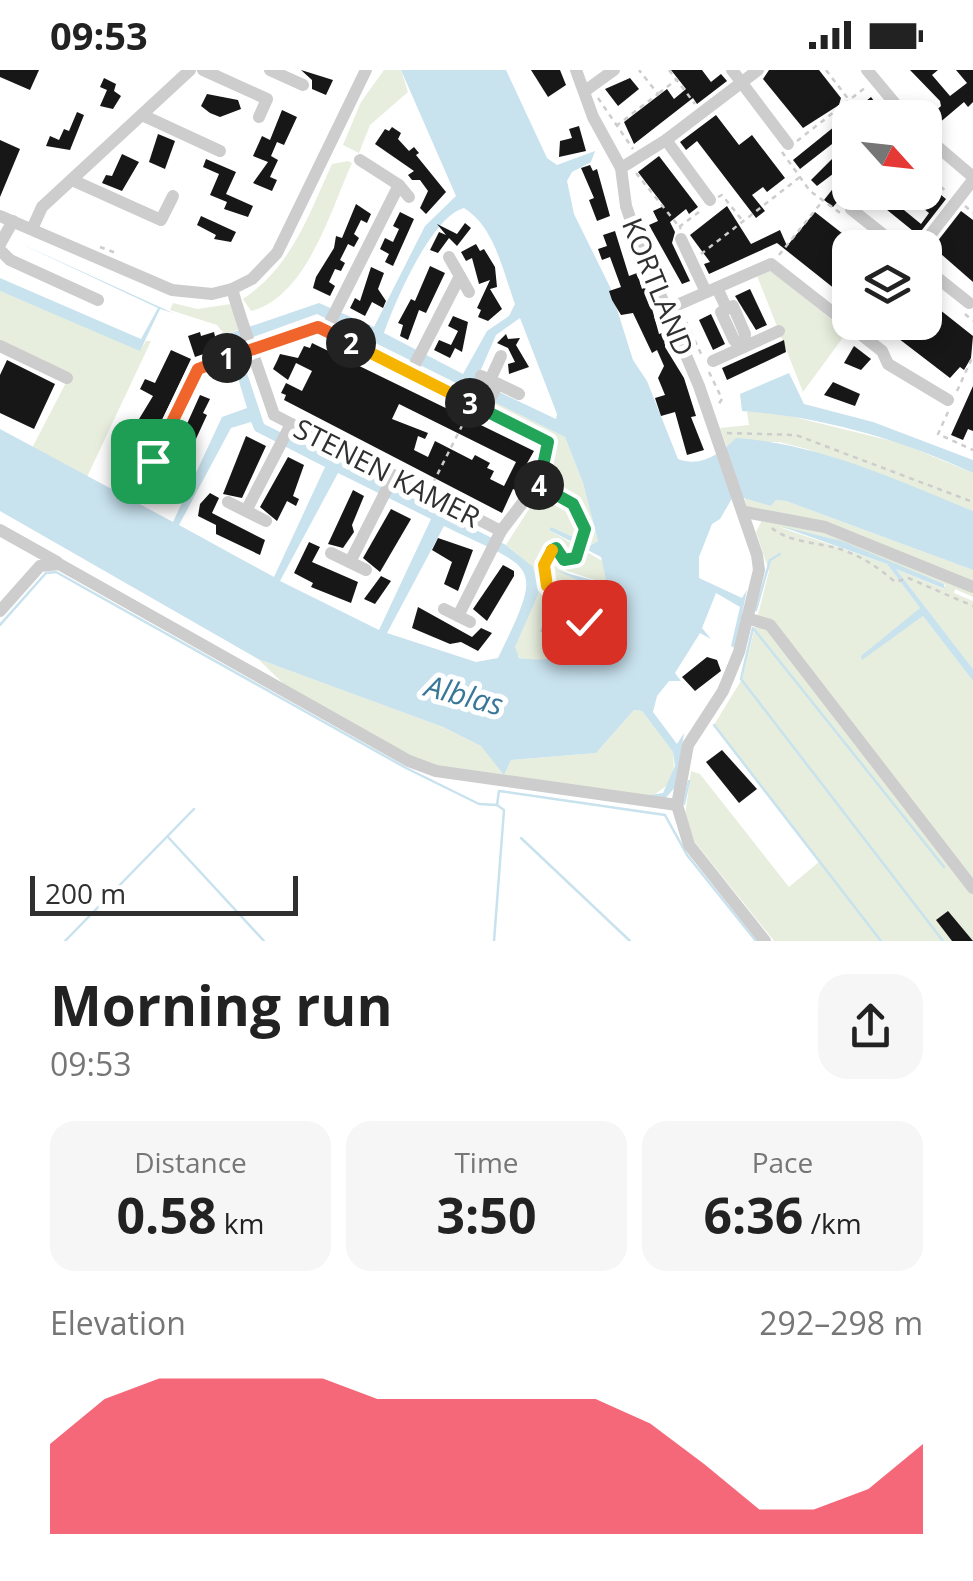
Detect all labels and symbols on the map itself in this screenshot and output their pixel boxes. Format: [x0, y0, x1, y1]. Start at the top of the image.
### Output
north arrow [832, 100, 942, 210]
street label: KORTLAND [614, 212, 704, 361]
pin: 2 [326, 318, 376, 368]
pin: 1 [202, 333, 252, 383]
pin: 3 [445, 378, 495, 428]
street label: STENEN KAMER [288, 409, 487, 535]
pin [111, 419, 196, 504]
pin: 4 [514, 460, 564, 510]
pin [542, 580, 627, 665]
water label: Alblas [419, 664, 508, 725]
scale bar [30, 871, 298, 916]

